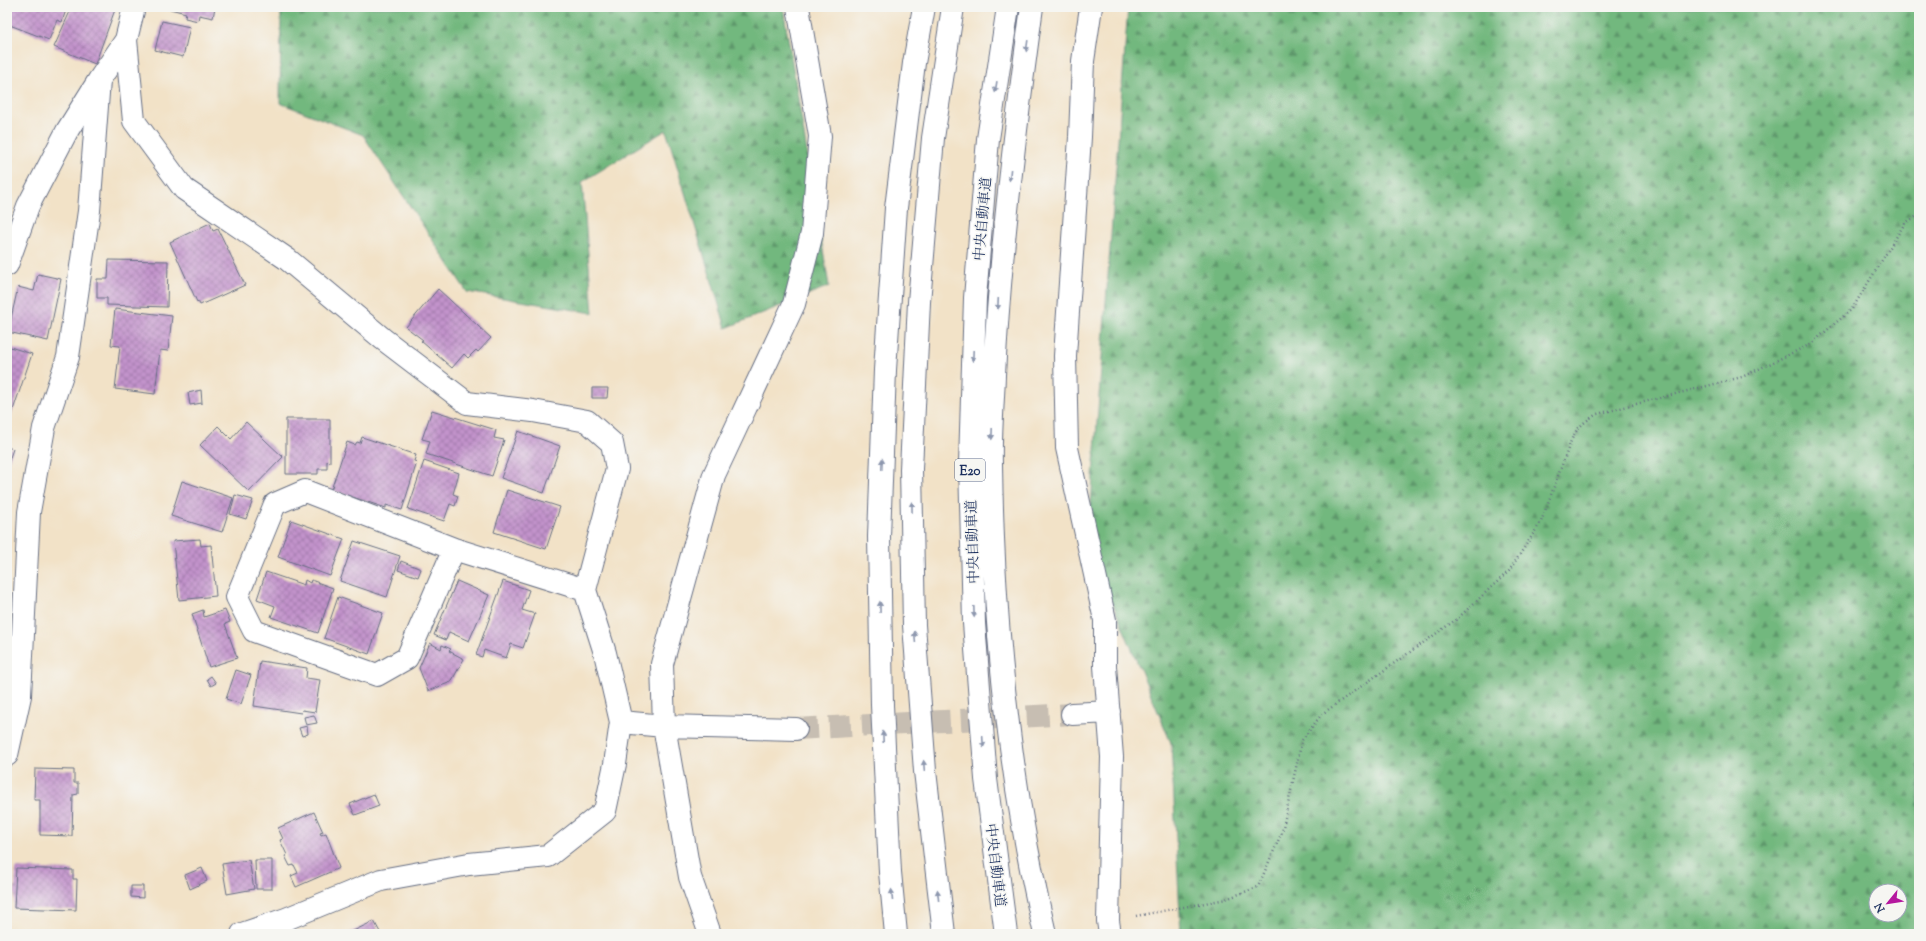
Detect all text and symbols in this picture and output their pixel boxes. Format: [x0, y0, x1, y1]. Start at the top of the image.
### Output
one-way arrow [1023, 40, 1030, 52]
one-way arrow [993, 81, 999, 93]
one-way arrow [1007, 169, 1013, 181]
street label: 中央自動車道 [970, 176, 998, 262]
one-way arrow [994, 298, 1001, 310]
one-way arrow [970, 350, 977, 362]
one-way arrow [989, 428, 995, 441]
one-way arrow [879, 457, 885, 470]
road number: E20 [955, 459, 985, 481]
one-way arrow [909, 500, 915, 513]
street label: 中央自動車道 [963, 500, 985, 584]
one-way arrow [877, 600, 883, 613]
one-way arrow [971, 606, 977, 619]
one-way arrow [911, 631, 918, 643]
one-way arrow [880, 731, 887, 743]
one-way arrow [979, 735, 986, 748]
one-way arrow [921, 760, 928, 772]
street label: 中央自動車道 [979, 822, 1009, 908]
north arrow [1868, 883, 1908, 923]
one-way arrow [889, 889, 896, 901]
one-way arrow [935, 889, 942, 901]
text: N [1871, 900, 1890, 916]

